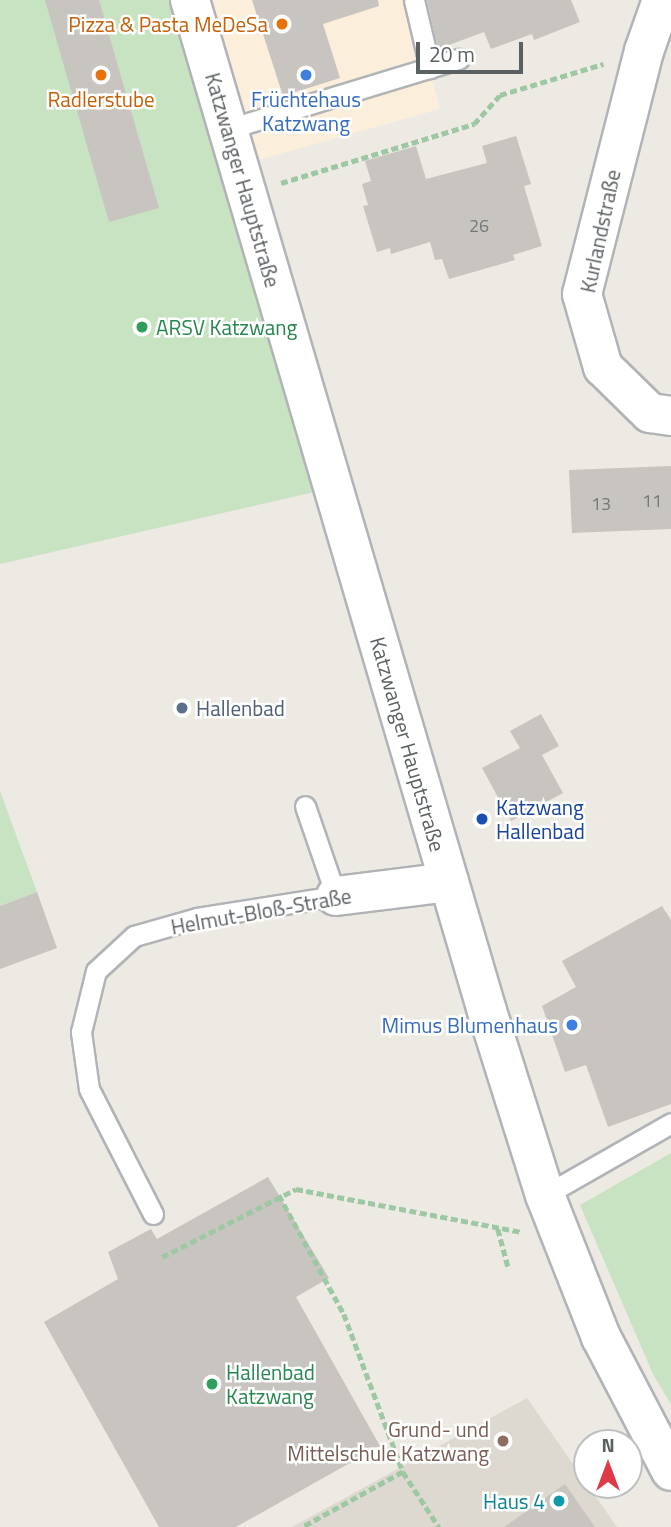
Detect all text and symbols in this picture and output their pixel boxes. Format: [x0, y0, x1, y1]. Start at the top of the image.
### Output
place label: Pizza & Pasta MeDeSa [68, 11, 268, 37]
marker: Pizza & Pasta MeDeSa [274, 16, 290, 32]
scale bar [419, 28, 526, 72]
text: 20 m [429, 38, 475, 70]
marker: Radlerstube [93, 67, 109, 83]
marker: Früchtehaus Katzwang [298, 67, 314, 83]
street label: Katzwanger Hauptstraße [200, 70, 286, 290]
place label: Radlerstube [47, 86, 155, 112]
place label: Früchtehaus Katzwang [251, 86, 361, 136]
street label: Kurlandstraße [575, 167, 625, 295]
house number: 26 [469, 215, 489, 237]
place label: ARSV Katzwang [156, 314, 297, 340]
marker: ARSV Katzwang [134, 319, 150, 335]
house number: 11 [642, 490, 662, 512]
house number: 13 [591, 493, 611, 515]
street label: Katzwanger Hauptstraße [365, 634, 451, 854]
place label: Hallenbad [196, 695, 285, 721]
marker: Hallenbad [174, 700, 190, 716]
place label: Katzwang Hallenbad [496, 794, 585, 844]
marker: Katzwang Hallenbad [474, 811, 490, 827]
street label: Helmut-Bloß-Straße [169, 883, 353, 939]
place label: Mimus Blumenhaus [382, 1012, 558, 1038]
marker: Mimus Blumenhaus [564, 1017, 580, 1033]
place label: Hallenbad Katzwang [226, 1359, 315, 1409]
marker: Hallenbad Katzwang [204, 1376, 220, 1392]
place label: Grund- und Mittelschule Katzwang [287, 1416, 489, 1466]
north arrow [573, 1429, 643, 1499]
text: N [601, 1430, 615, 1459]
marker: Grund- und Mittelschule Katzwang [495, 1433, 511, 1449]
place label: Haus 4 [483, 1488, 545, 1514]
marker: Haus 4 [551, 1493, 567, 1509]

